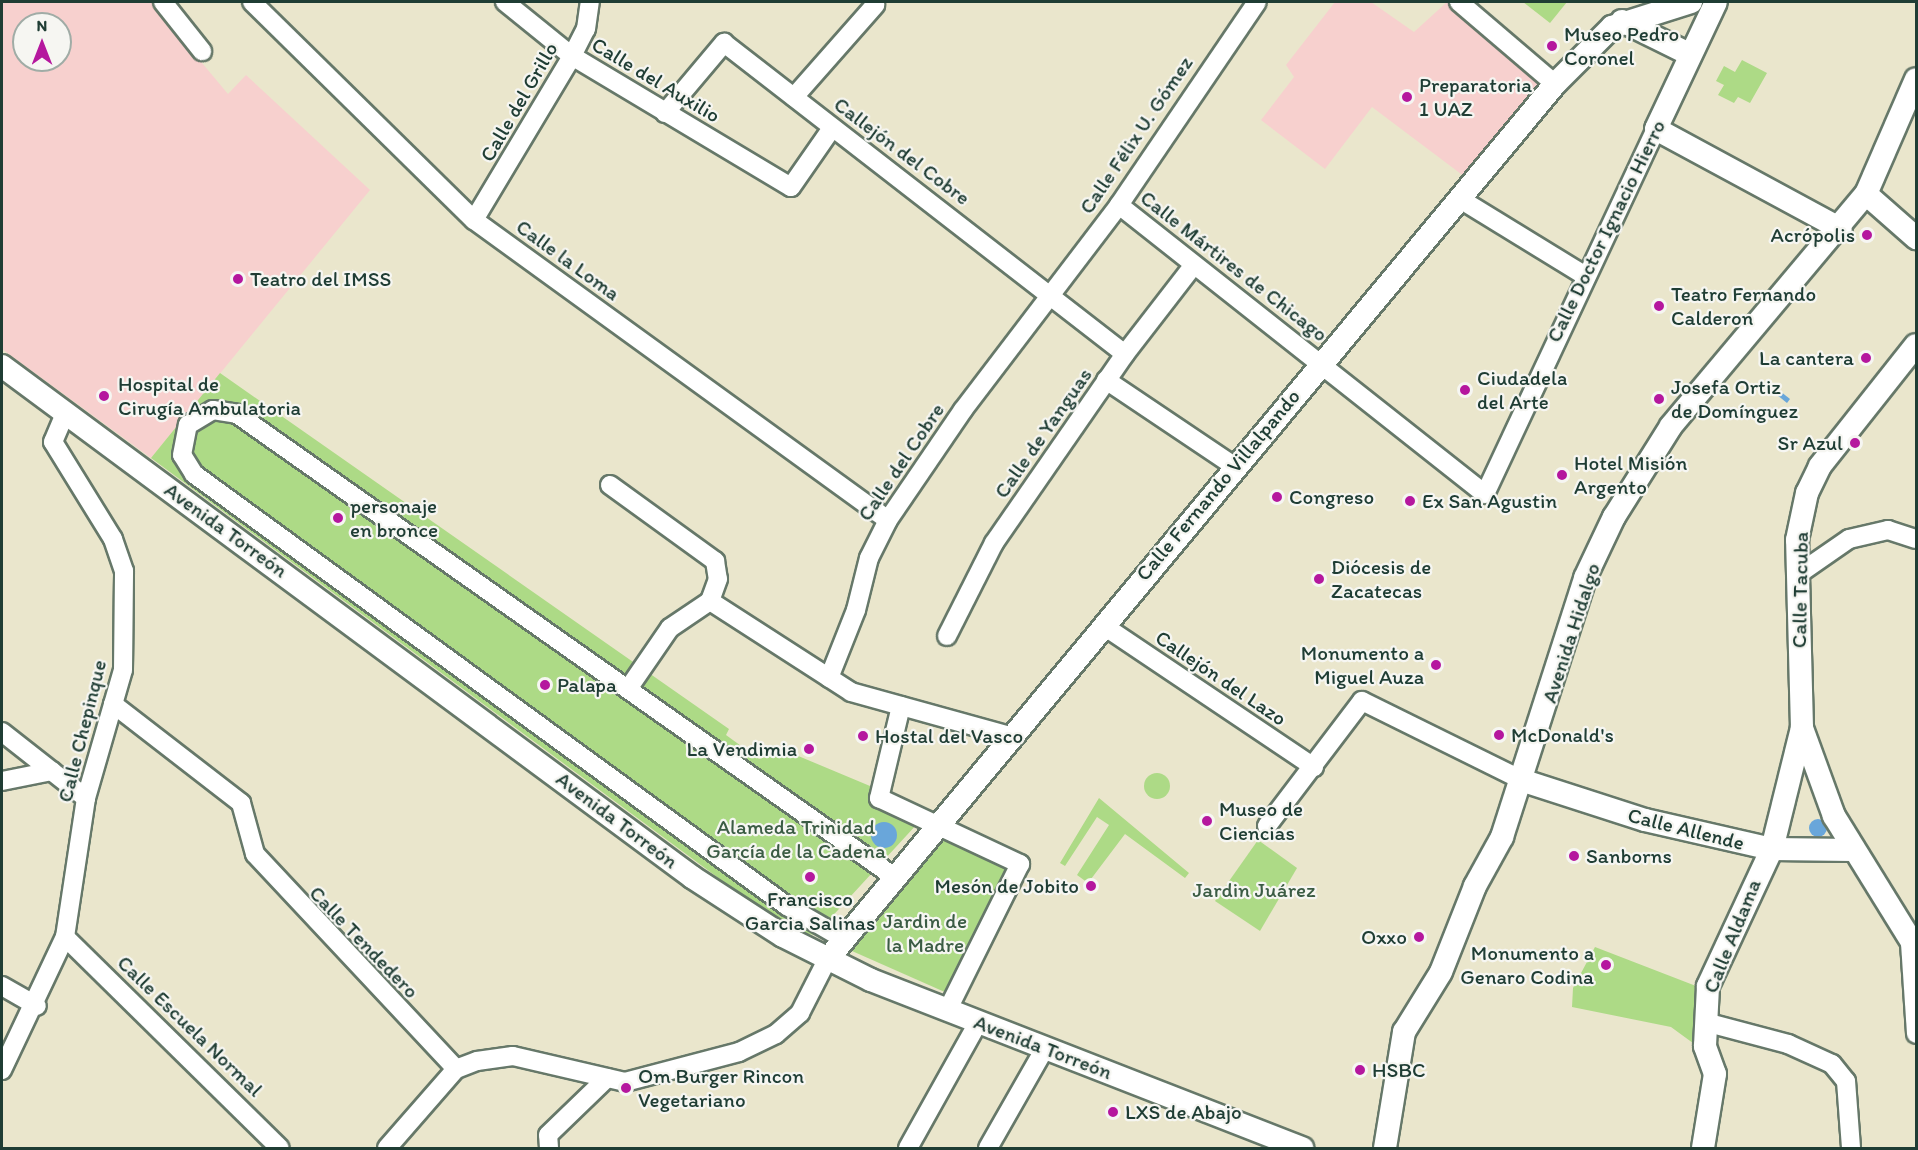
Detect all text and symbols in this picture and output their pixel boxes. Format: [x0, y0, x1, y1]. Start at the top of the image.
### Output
north arrow [12, 12, 72, 72]
text: N [37, 16, 47, 35]
place label: Museo Pedro Coronel [1564, 21, 1678, 71]
street label: Calle del Auxilio [587, 32, 725, 128]
street label: Calle del Grillo [475, 38, 563, 166]
marker: Museo Pedro Coronel [1545, 39, 1559, 53]
street label: Calle Félix U. Gómez [1074, 52, 1198, 218]
place label: Preparatoria 1 UAZ [1419, 72, 1532, 122]
marker: Preparatoria 1 UAZ [1400, 90, 1414, 104]
street label: Callejón del Cobre [829, 92, 975, 210]
street label: Calle Doctor Ignacio Hierro [1541, 115, 1671, 347]
street label: Calle Mártires de Chicago [1136, 185, 1332, 347]
street label: Calle la Loma [511, 214, 625, 306]
place label: Acrópolis [1771, 222, 1855, 248]
marker: Acrópolis [1860, 228, 1874, 242]
place label: Teatro del IMSS [250, 266, 391, 292]
marker: Teatro del IMSS [231, 272, 245, 286]
place label: Teatro Fernando Calderon [1671, 281, 1816, 331]
marker: Teatro Fernando Calderon [1652, 299, 1666, 313]
place label: La cantera [1759, 345, 1854, 371]
marker: La cantera [1859, 351, 1873, 365]
street label: Calle de Yanguas [989, 363, 1097, 503]
place label: Ciudadela del Arte [1477, 365, 1567, 415]
place label: Hospital de Cirugía Ambulatoria [118, 371, 300, 421]
place label: Josefa Ortiz de Domínguez [1671, 374, 1798, 424]
marker: Ciudadela del Arte [1458, 383, 1472, 397]
street label: Calle Fernando Villalpando [1131, 385, 1305, 585]
marker: Hospital de Cirugía Ambulatoria [95, 387, 113, 405]
marker: Josefa Ortiz de Domínguez [1652, 392, 1666, 406]
street label: Calle del Cobre [852, 398, 950, 526]
place label: Sr Azul [1777, 430, 1843, 456]
marker: Sr Azul [1848, 436, 1862, 450]
place label: Hotel Misión Argento [1574, 450, 1686, 500]
marker: Hotel Misión Argento [1555, 468, 1569, 482]
street label: Avenida Torreón [160, 477, 292, 583]
place label: Congreso [1289, 484, 1374, 510]
place label: Ex San Agustin [1422, 488, 1558, 514]
marker: Congreso [1270, 490, 1284, 504]
place label: personaje en bronce [350, 493, 438, 543]
marker: Ex San Agustin [1403, 494, 1417, 508]
marker: personaje en bronce [331, 511, 345, 525]
street label: Calle Tacuba [1786, 532, 1814, 648]
place label: Diócesis de Zacatecas [1331, 554, 1431, 604]
street label: Avenida Hidalgo [1537, 560, 1605, 706]
marker: Diócesis de Zacatecas [1312, 572, 1326, 586]
street label: Callejón del Lazo [1151, 625, 1291, 731]
place label: Monumento a Miguel Auza [1300, 640, 1424, 690]
street label: Calle Chepinque [52, 657, 112, 805]
marker: Monumento a Miguel Auza [1429, 658, 1443, 672]
place label: Palapa [557, 672, 617, 698]
marker: Palapa [538, 678, 552, 692]
place label: McDonald's [1511, 722, 1614, 748]
place label: Hostal del Vasco [875, 723, 1023, 749]
marker: McDonald's [1492, 728, 1506, 742]
marker: Hostal del Vasco [856, 729, 870, 743]
place label: La Vendimia [687, 736, 797, 762]
marker: La Vendimia [802, 742, 816, 756]
street label: Avenida Torreón [551, 766, 683, 874]
place label: Museo de Ciencias [1219, 796, 1303, 846]
street label: Calle Allende [1625, 802, 1747, 856]
park label: Alameda Trinidad García de la Cadena [706, 814, 886, 864]
marker: Museo de Ciencias [1200, 814, 1214, 828]
place label: Sanborns [1586, 843, 1672, 869]
marker: Sanborns [1567, 849, 1581, 863]
marker: Francisco Garcia Salinas [803, 870, 817, 884]
place label: Mesón de Jobito [935, 873, 1079, 899]
street label: Calle Aldama [1698, 875, 1766, 997]
park label: Jardin Juárez [1193, 877, 1315, 903]
marker: Mesón de Jobito [1084, 879, 1098, 893]
street label: Calle Tendedero [305, 881, 423, 1003]
place label: Francisco Garcia Salinas [745, 886, 875, 936]
park label: Jardin de la Madre [883, 908, 967, 958]
place label: Oxxo [1361, 924, 1407, 950]
marker: Oxxo [1412, 930, 1426, 944]
place label: Monumento a Genaro Codina [1461, 940, 1594, 990]
street label: Calle Escuela Normal [113, 951, 267, 1101]
marker: Monumento a Genaro Codina [1599, 958, 1613, 972]
street label: Avenida Torreón [970, 1009, 1116, 1085]
place label: HSBC [1372, 1057, 1426, 1083]
place label: Om Burger Rincon Vegetariano [638, 1063, 805, 1113]
marker: HSBC [1353, 1063, 1367, 1077]
marker: Om Burger Rincon Vegetariano [619, 1081, 633, 1095]
place label: LXS de Abajo [1125, 1099, 1242, 1125]
marker: LXS de Abajo [1106, 1105, 1120, 1119]

